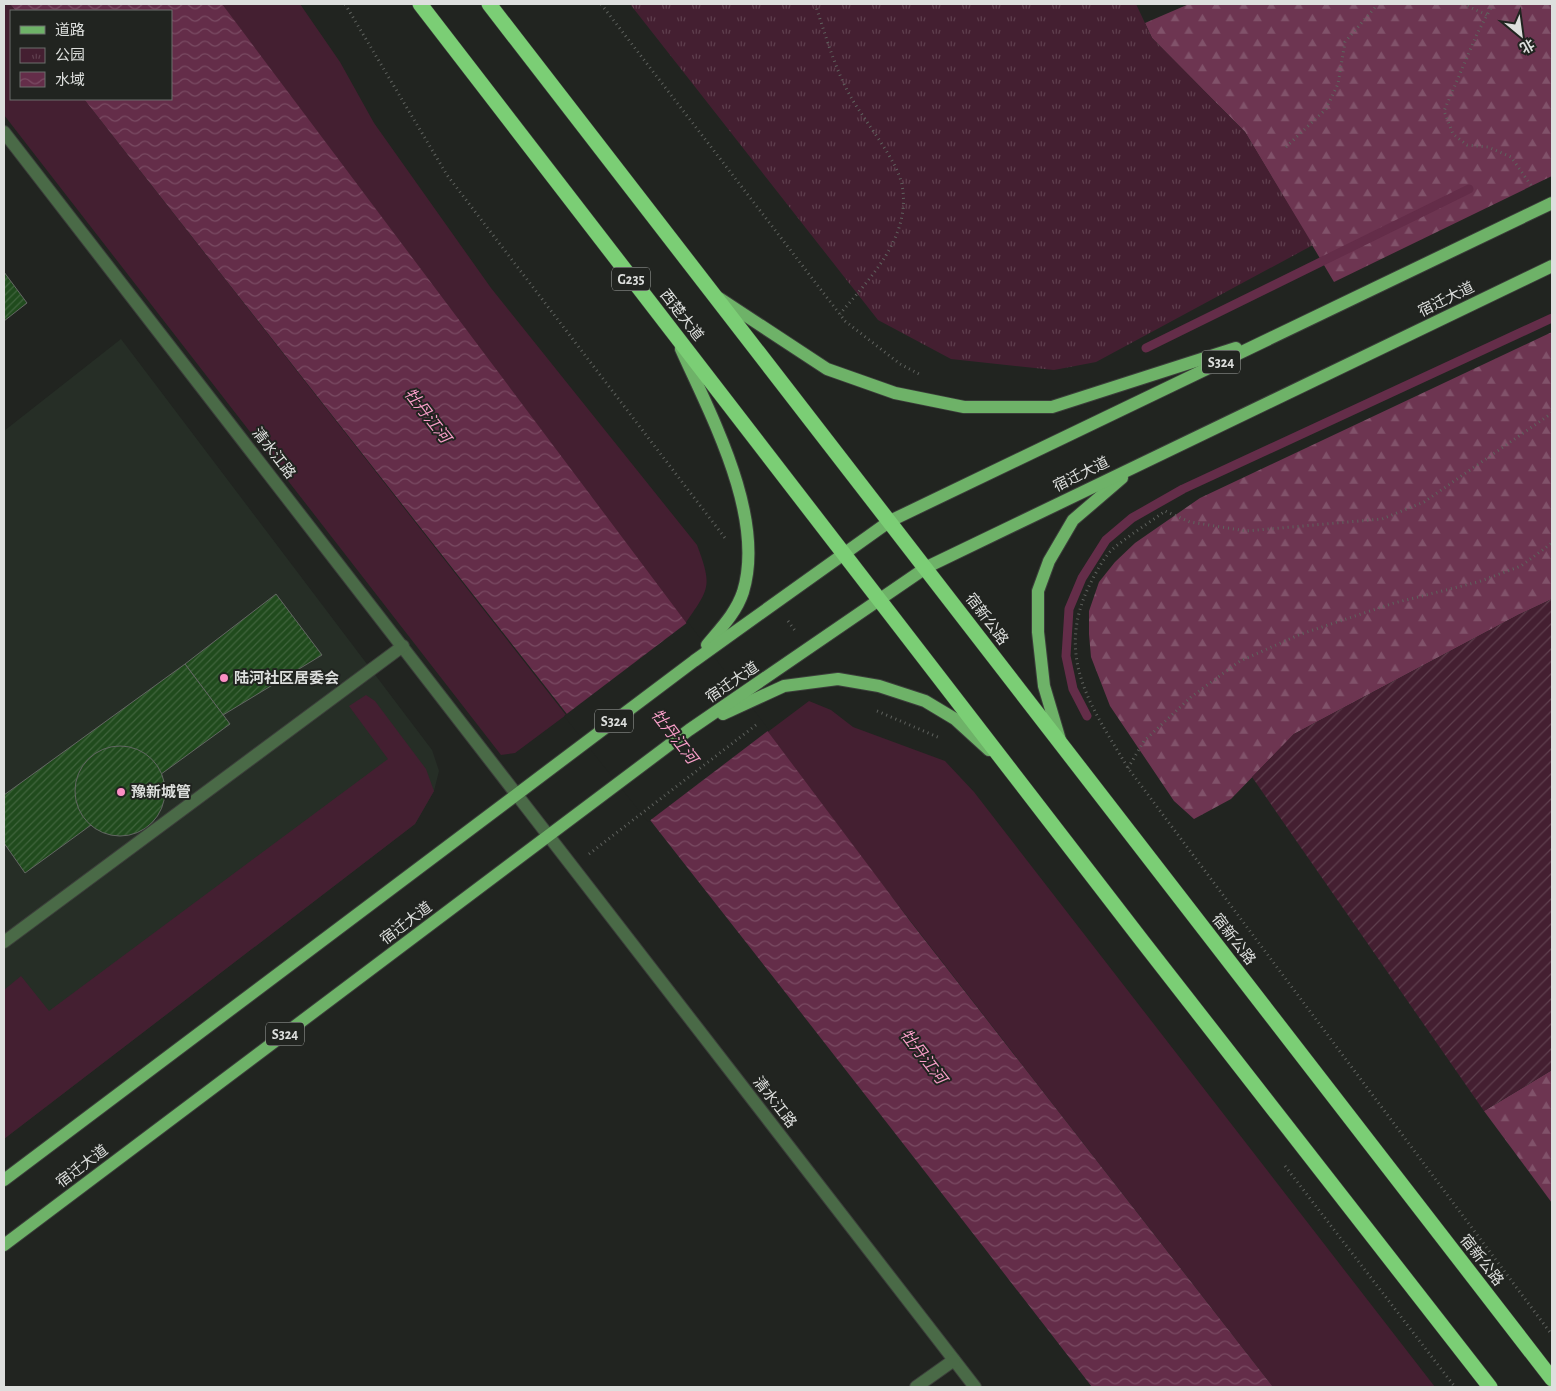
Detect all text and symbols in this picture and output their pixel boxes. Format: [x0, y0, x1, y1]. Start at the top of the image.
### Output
legend [10, 10, 172, 100]
north arrow [1496, 10, 1546, 60]
text: 道路 [55, 22, 85, 38]
text: 北 [1517, 36, 1537, 56]
text: 公园 [55, 47, 85, 63]
text: 水域 [55, 72, 85, 88]
road number: G235 [612, 268, 650, 290]
street label: 宿迁大道 [1416, 279, 1476, 319]
street label: 西楚大道 [657, 286, 707, 344]
road number: S324 [1202, 351, 1240, 374]
water label: 牡丹江河 [401, 385, 456, 448]
street label: 清水江路 [249, 424, 299, 482]
street label: 宿迁大道 [1051, 454, 1111, 494]
street label: 宿新公路 [963, 590, 1011, 648]
street label: 宿迁大道 [703, 659, 761, 705]
place label: 陆河社区居委会 [234, 669, 339, 686]
marker: 陆河社区居委会 [218, 672, 230, 684]
water label: 牡丹江河 [648, 706, 703, 769]
road number: S324 [595, 709, 633, 732]
place label: 豫新城管 [131, 783, 191, 800]
marker: 豫新城管 [115, 786, 127, 798]
street label: 宿迁大道 [377, 899, 435, 947]
street label: 宿新公路 [1209, 910, 1259, 968]
road number: S324 [266, 1022, 304, 1046]
water label: 牡丹江河 [897, 1026, 952, 1089]
street label: 清水江路 [750, 1073, 800, 1131]
street label: 宿迁大道 [53, 1142, 111, 1190]
street label: 宿新公路 [1457, 1231, 1507, 1289]

